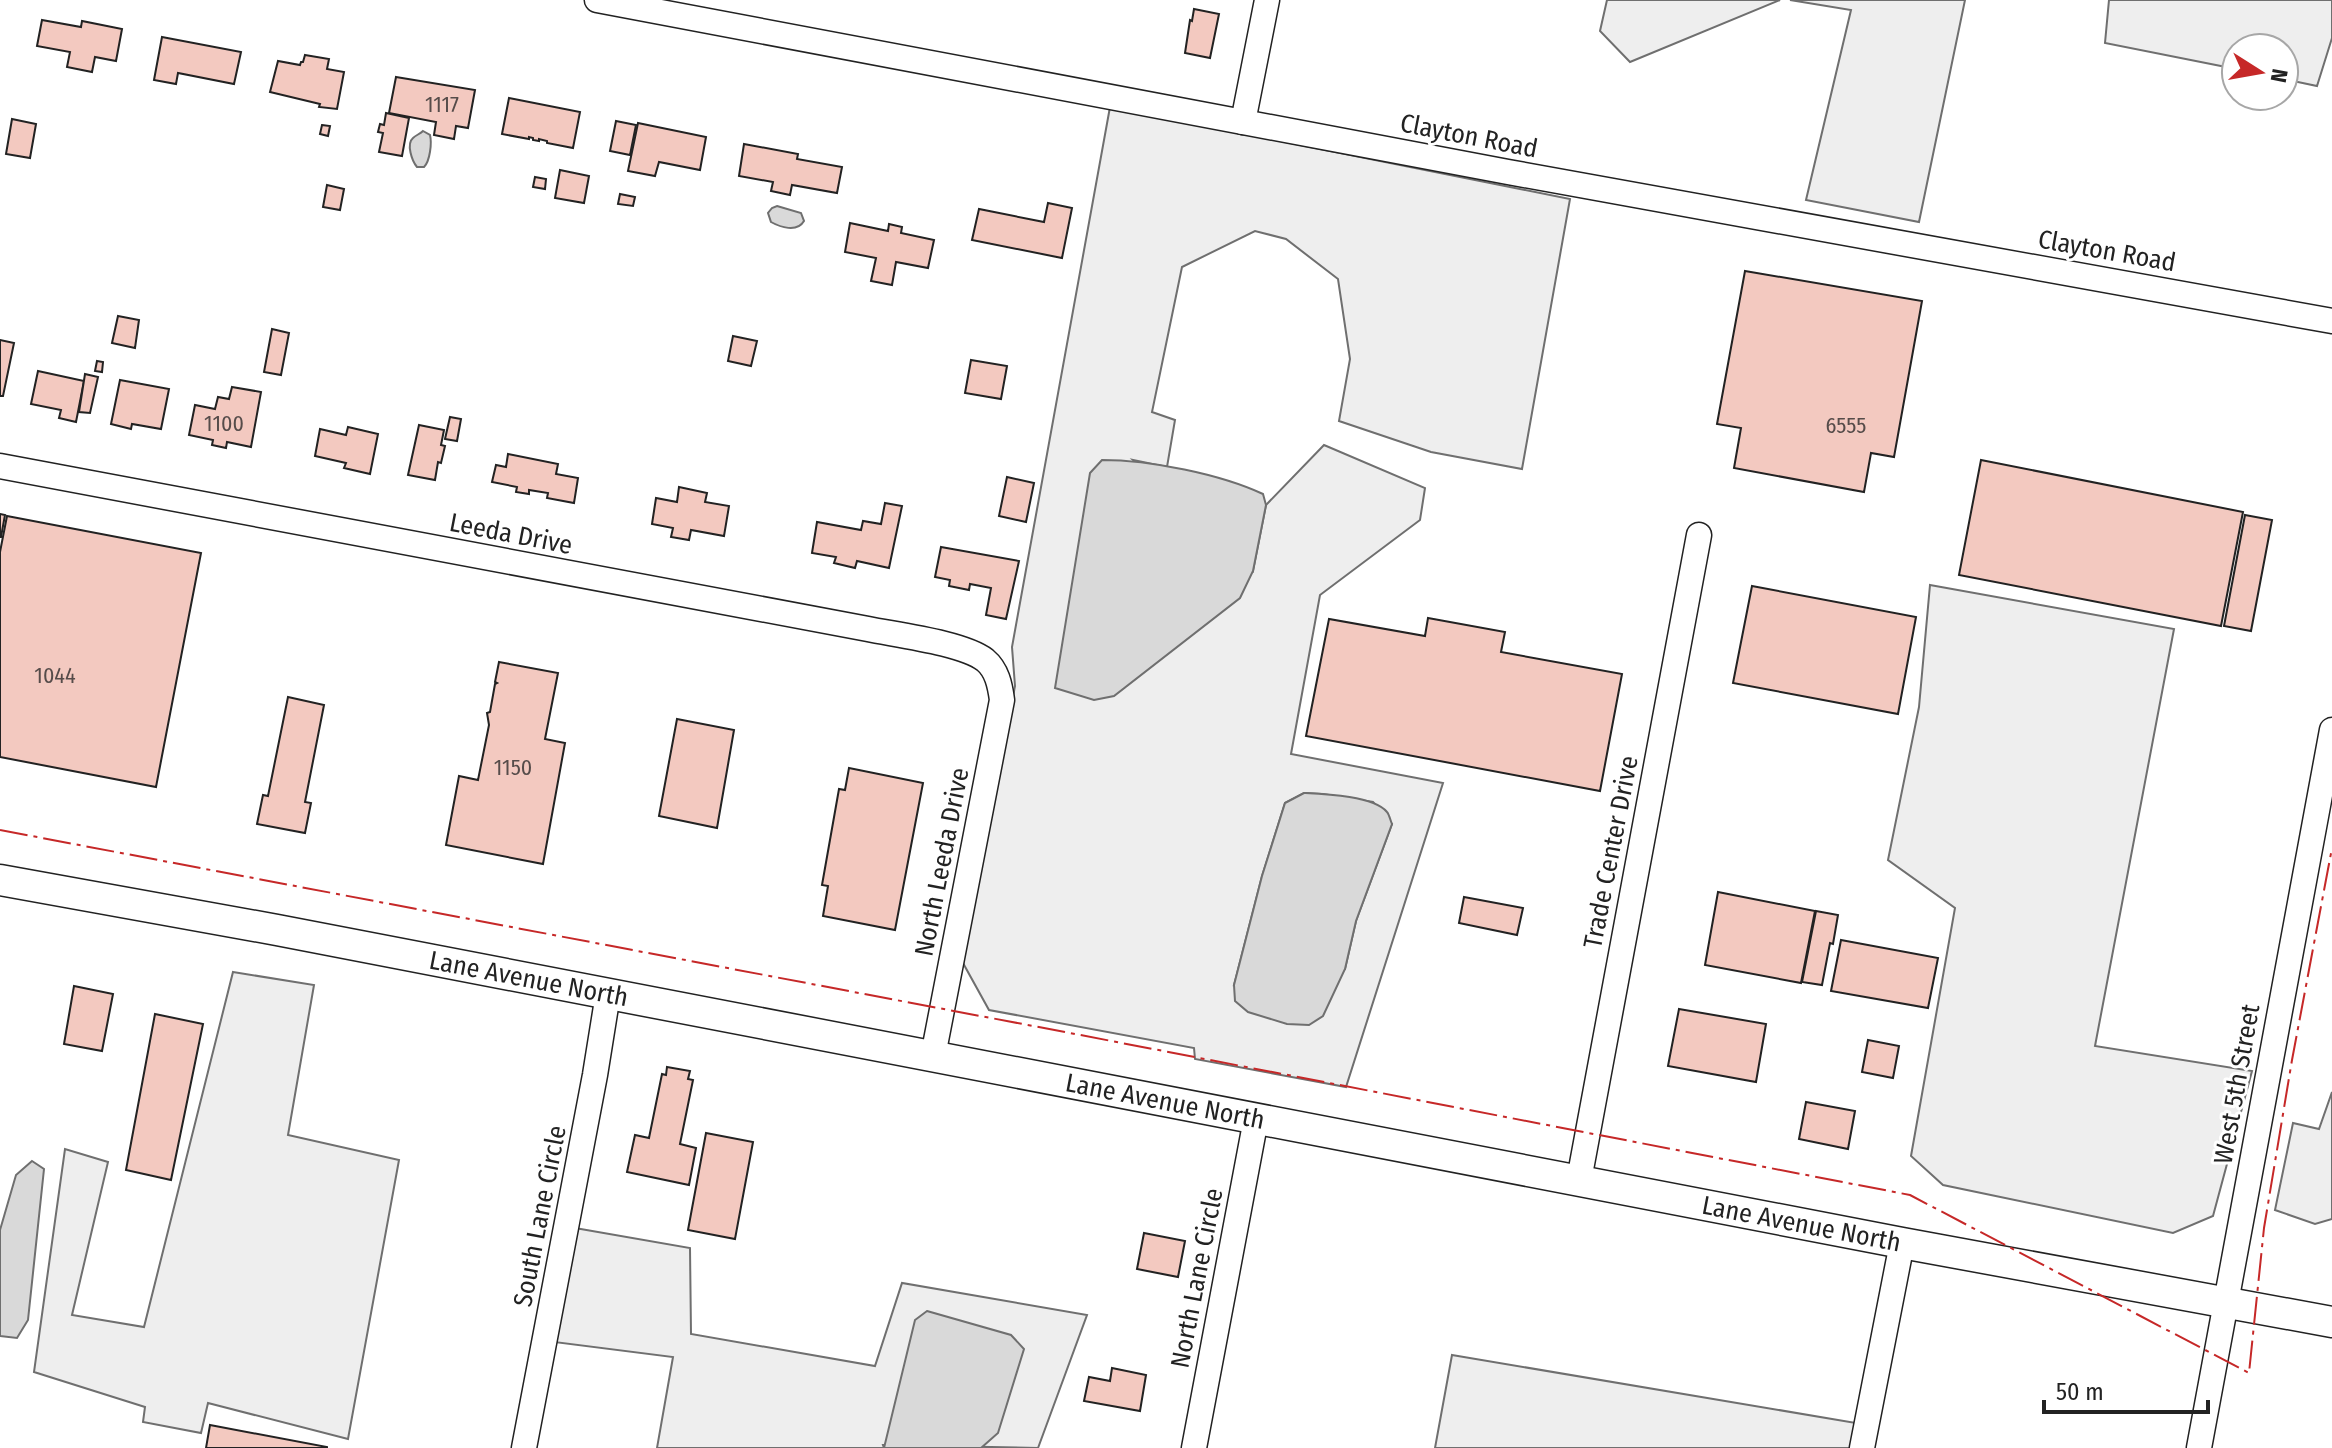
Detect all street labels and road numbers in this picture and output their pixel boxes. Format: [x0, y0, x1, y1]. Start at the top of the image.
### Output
street label: Clayton Road [1398, 108, 1540, 164]
street label: Clayton Road [2036, 224, 2178, 278]
street label: Leeda Drive [447, 507, 575, 561]
street label: Trade Center Drive [1577, 753, 1645, 951]
street label: North Leeda Drive [909, 765, 975, 959]
street label: Lane Avenue North [427, 944, 631, 1013]
street label: West 5th Street [2208, 1001, 2266, 1166]
street label: Lane Avenue North [1063, 1067, 1267, 1135]
street label: South Lane Circle [507, 1123, 573, 1309]
street label: North Lane Circle [1164, 1186, 1230, 1370]
street label: Lane Avenue North [1699, 1189, 1904, 1258]

